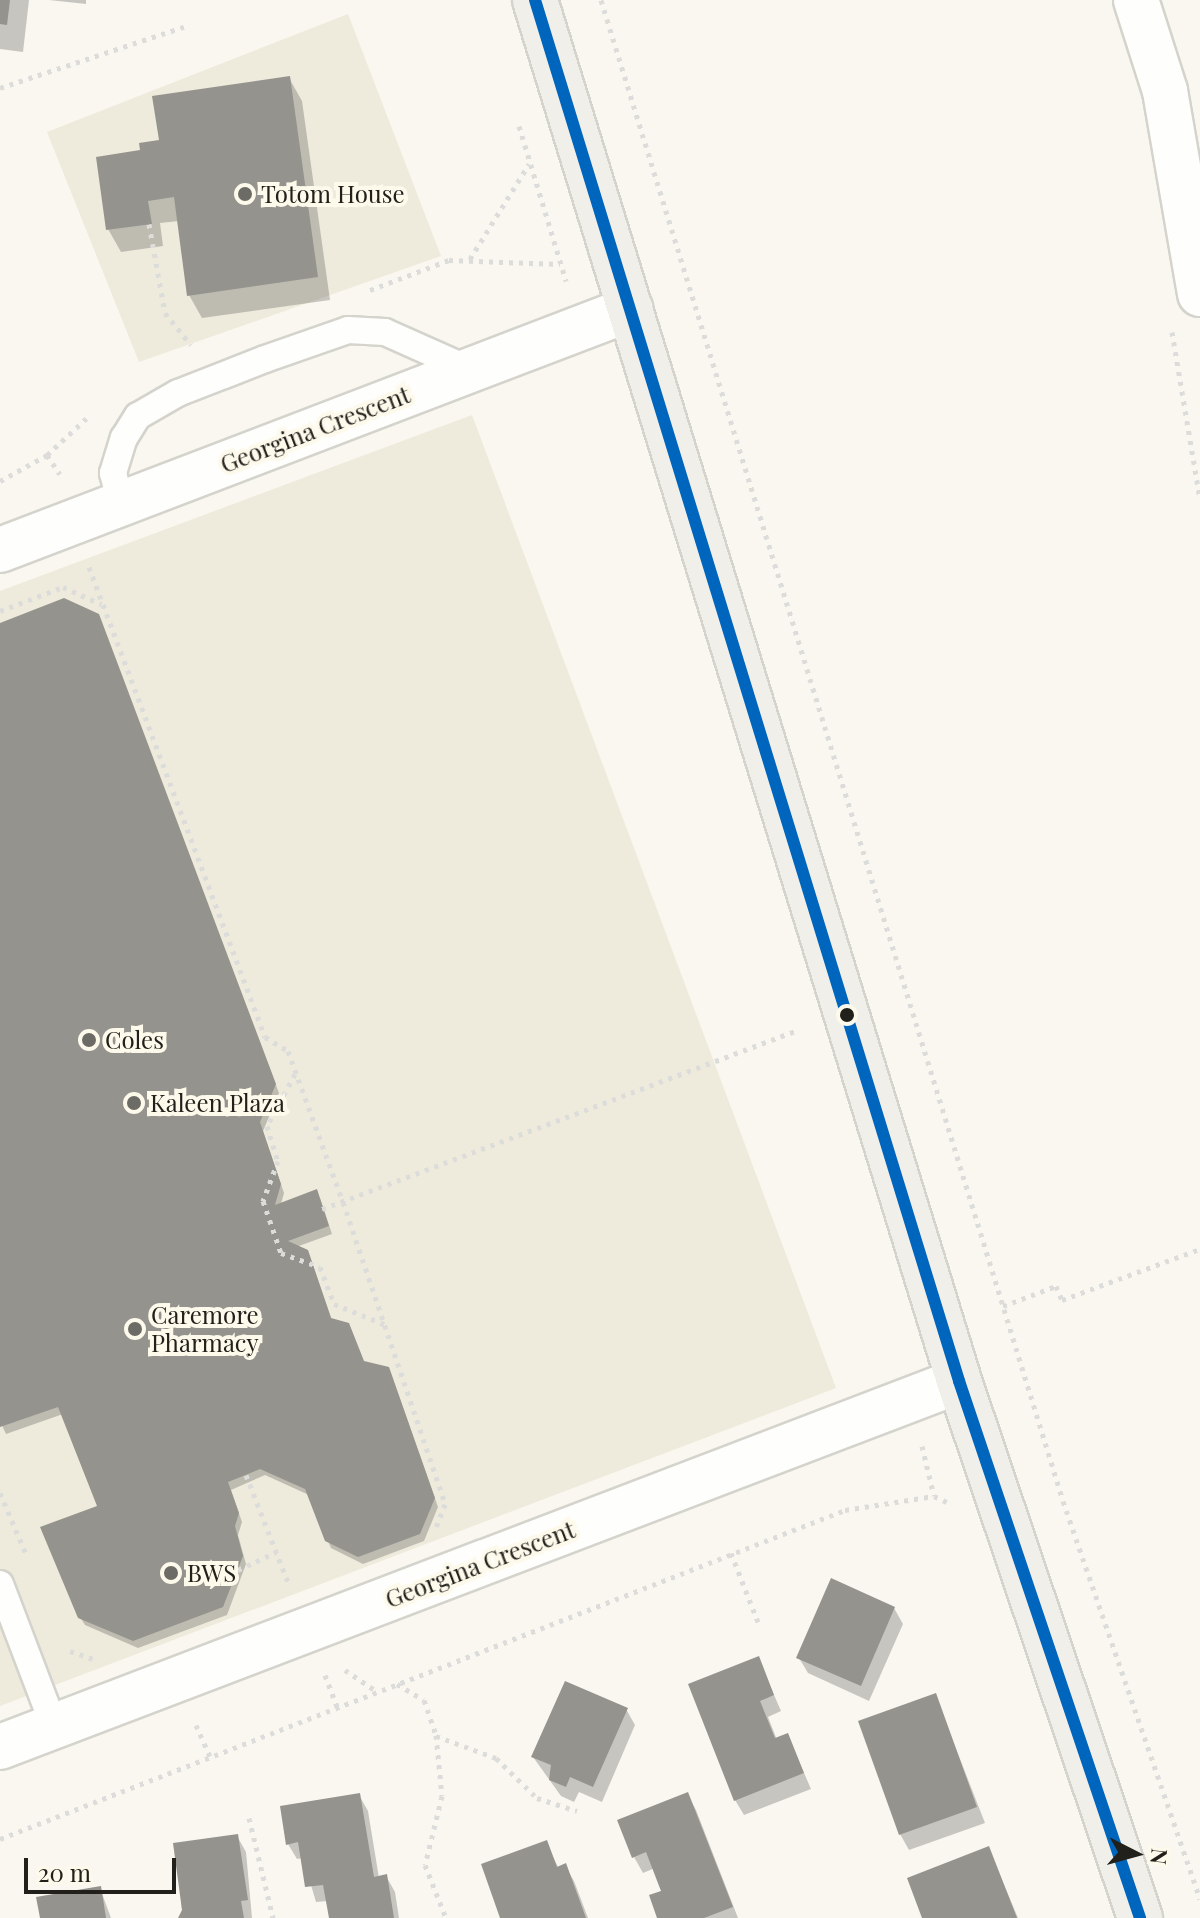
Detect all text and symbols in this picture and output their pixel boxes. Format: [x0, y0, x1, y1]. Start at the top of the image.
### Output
place label: Totom House [261, 180, 405, 208]
marker: Totom House [236, 185, 254, 203]
street label: Georgina Crescent [216, 380, 414, 478]
unlabelled marker [839, 1007, 855, 1023]
place label: Coles [105, 1026, 164, 1054]
marker: Coles [80, 1031, 98, 1049]
place label: Kaleen Plaza [150, 1089, 285, 1117]
marker: Kaleen Plaza [125, 1094, 143, 1112]
place label: Caremore Pharmacy [151, 1301, 259, 1357]
marker: Caremore Pharmacy [126, 1320, 144, 1338]
street label: Georgina Crescent [381, 1515, 579, 1613]
place label: BWS [187, 1559, 236, 1587]
marker: BWS [162, 1564, 180, 1582]
north arrow [1096, 1814, 1176, 1894]
scale bar [28, 1842, 180, 1892]
text: N [1144, 1847, 1176, 1866]
text: 20 m [38, 1856, 91, 1888]

